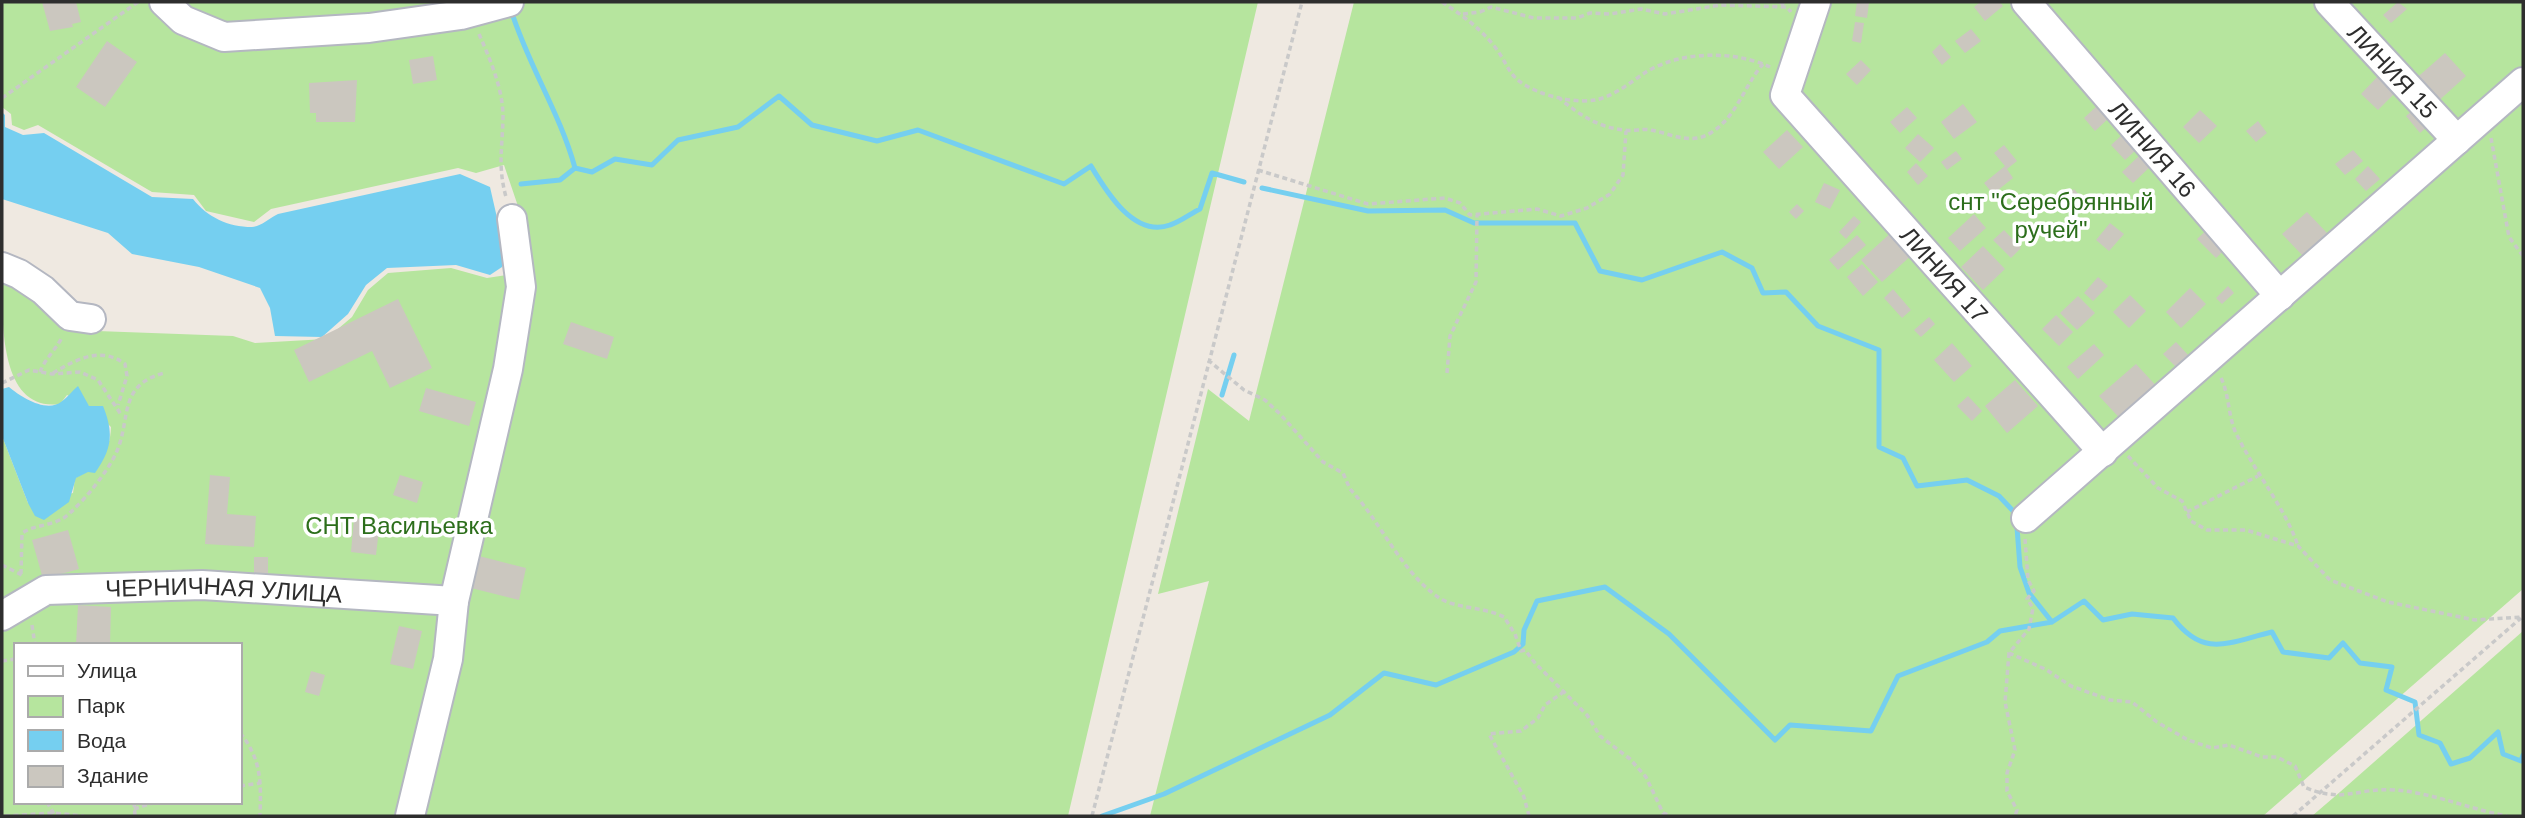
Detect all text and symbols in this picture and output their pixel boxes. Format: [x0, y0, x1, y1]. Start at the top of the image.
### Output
street label: ЛИНИЯ 15 [2343, 18, 2443, 123]
street label: ЛИНИЯ 16 [2104, 95, 2202, 202]
park label: снт "Серебрянный ручей" [1948, 188, 2154, 243]
street label: ЛИНИЯ 17 [1895, 221, 1994, 327]
park label: СНТ Васильевка [305, 512, 494, 539]
street label: ЧЕРНИЧНАЯ УЛИЦА [105, 571, 343, 607]
legend [14, 643, 242, 804]
text: Улица [77, 659, 137, 682]
text: Парк [77, 694, 125, 717]
text: Вода [77, 729, 126, 752]
text: Здание [77, 764, 149, 787]

